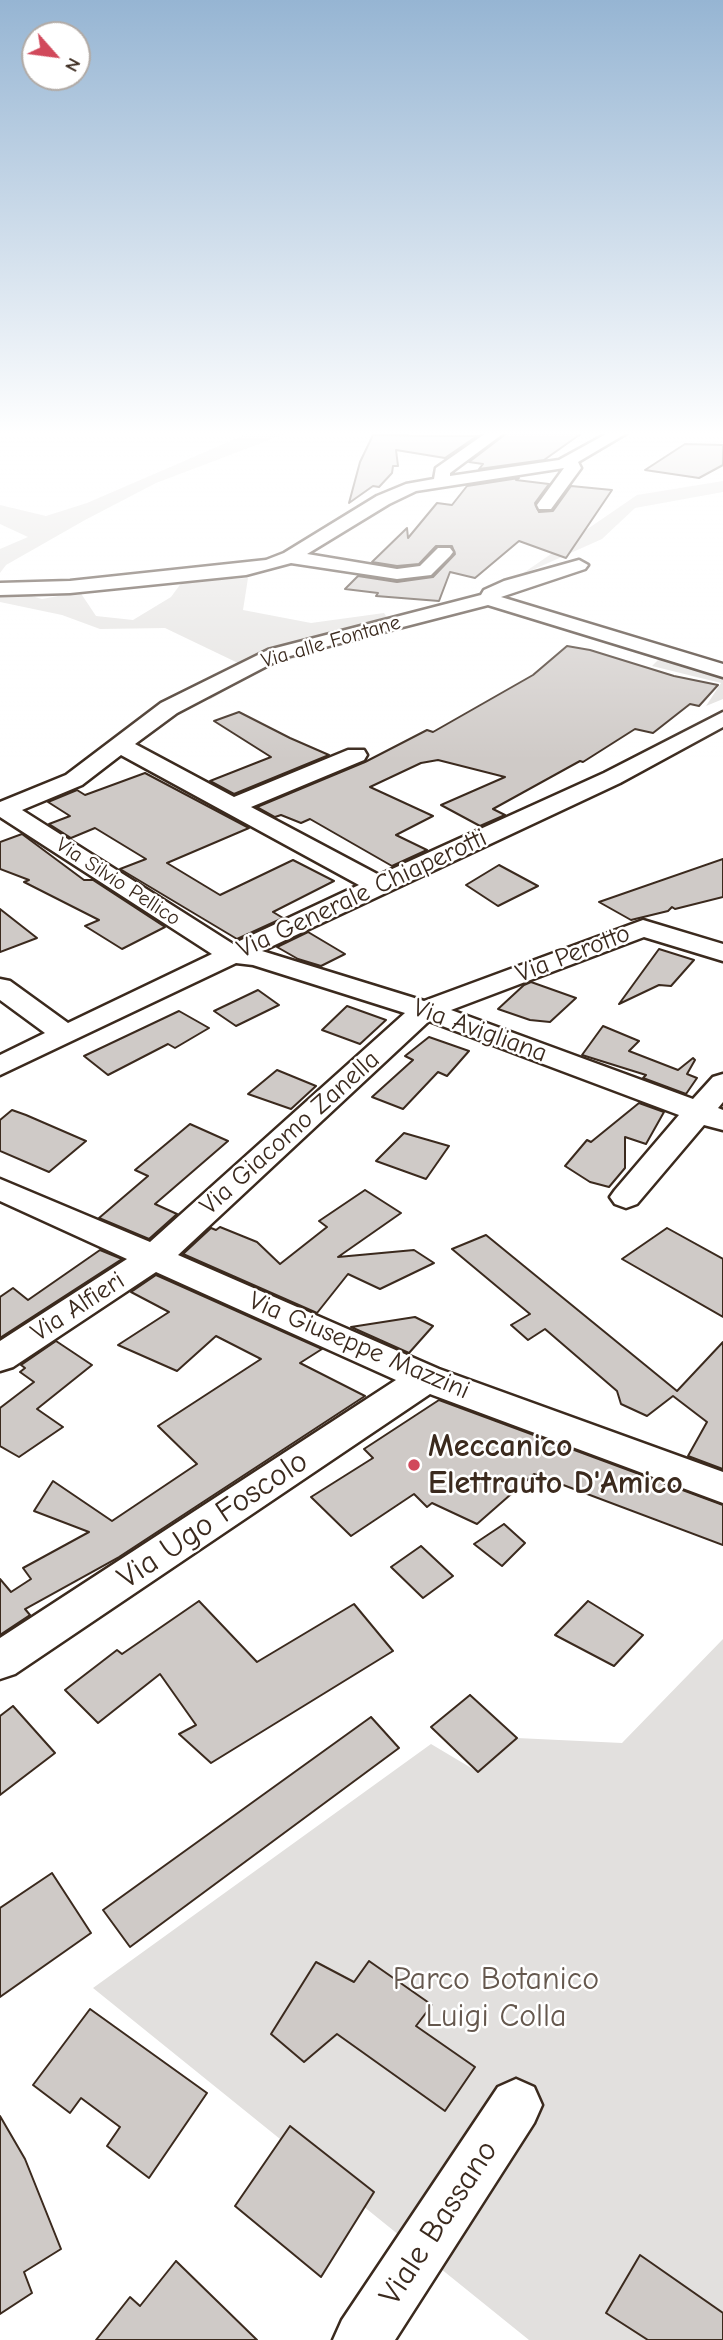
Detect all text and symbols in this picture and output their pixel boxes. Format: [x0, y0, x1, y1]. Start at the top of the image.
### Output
north arrow [21, 21, 91, 91]
text: N [60, 54, 85, 76]
street label: Via alle Fontane [259, 610, 403, 674]
street label: Via Generale Chiaperotti [232, 822, 492, 966]
street label: Via Silvio Pellico [51, 832, 185, 932]
street label: Via Perotto [512, 918, 634, 990]
street label: Via Avigliana [409, 992, 551, 1070]
street label: Via Giacomo Zanella [194, 1044, 386, 1222]
street label: Via Alfieri [25, 1265, 131, 1349]
street label: Via Giuseppe Mazzini [244, 1285, 474, 1407]
place label: Meccanico Elettrauto D'Amico [428, 1428, 683, 1503]
street label: Via Ugo Foscolo [111, 1442, 315, 1598]
marker: Meccanico Elettrauto D'Amico [406, 1457, 422, 1473]
park label: Parco Botanico Luigi Colla [393, 1961, 599, 2036]
street label: Viale Bassano [372, 2133, 506, 2313]

